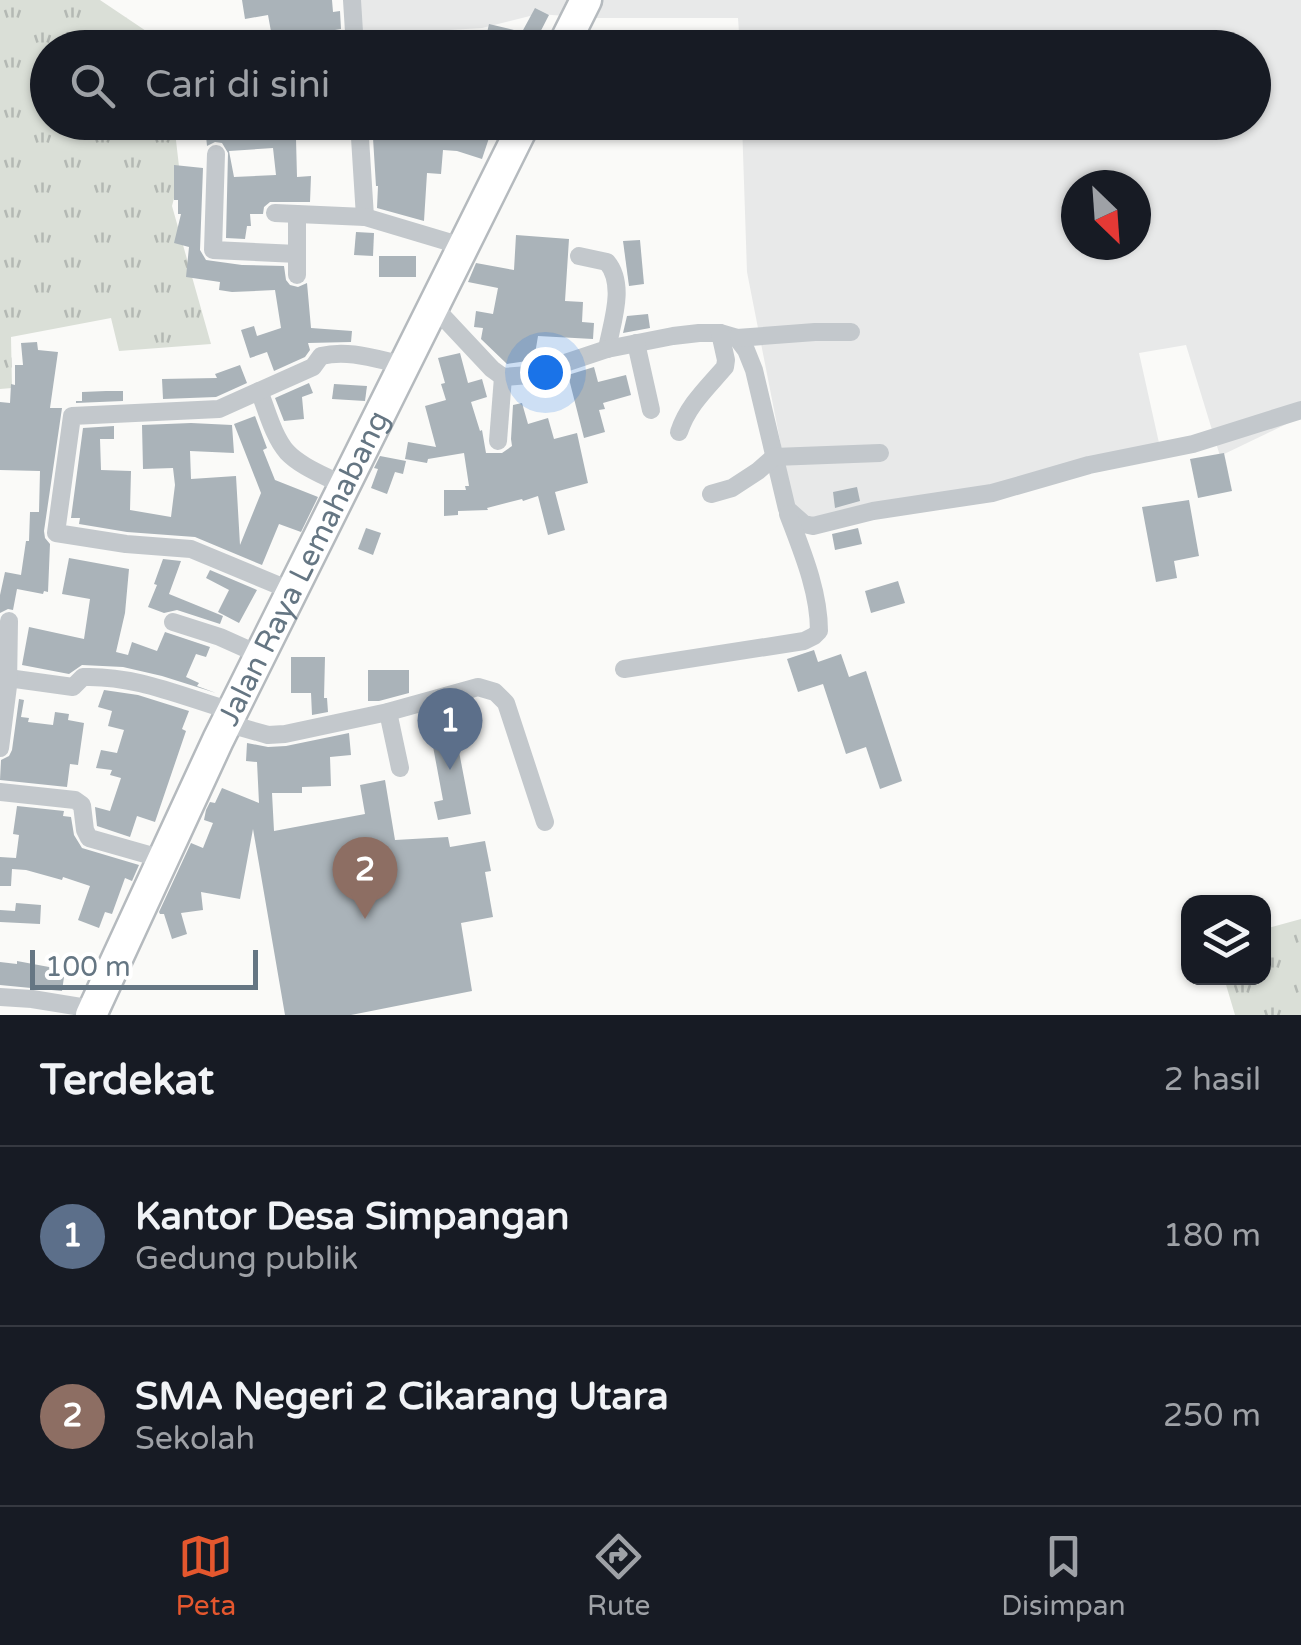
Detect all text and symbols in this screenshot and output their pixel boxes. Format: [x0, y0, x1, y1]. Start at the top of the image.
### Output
search box [30, 30, 1271, 140]
icon: search [65, 58, 120, 113]
text: Cari di sini [145, 62, 330, 108]
north arrow [1061, 170, 1151, 260]
your location [520, 347, 571, 398]
street label: Jalan Raya Lemahabang [210, 404, 397, 731]
pin: 1 [418, 688, 482, 770]
pin: 2 [332, 836, 398, 919]
map controls [1181, 895, 1271, 985]
button: layers [1181, 895, 1271, 985]
scale bar [30, 945, 258, 990]
text: 100 m [45, 950, 131, 984]
text: Terdekat [40, 1055, 214, 1106]
text: 2 hasil [1164, 1061, 1261, 1099]
text: Kantor Desa Simpangan [135, 1194, 569, 1240]
text: 1 [62, 1217, 83, 1255]
text: 180 m [1163, 1217, 1261, 1255]
text: Gedung publik [135, 1240, 358, 1278]
text: SMA Negeri 2 Cikarang Utara [135, 1374, 669, 1420]
text: 2 [62, 1397, 83, 1435]
text: 250 m [1163, 1397, 1261, 1435]
text: Sekolah [135, 1420, 255, 1458]
tab: Peta [175, 1529, 236, 1623]
tab: Rute [587, 1529, 650, 1623]
tab: Disimpan [1001, 1529, 1126, 1623]

